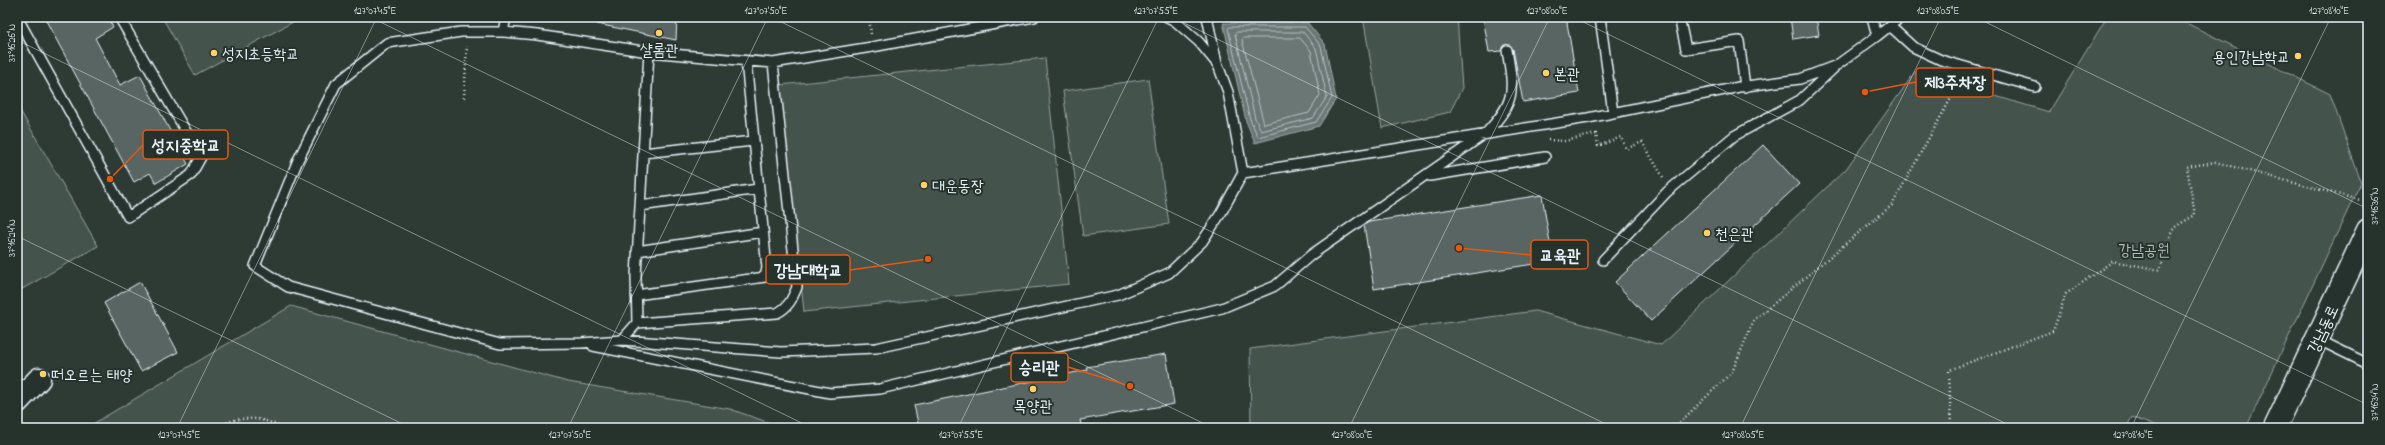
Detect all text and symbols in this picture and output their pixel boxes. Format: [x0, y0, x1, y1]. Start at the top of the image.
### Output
text: 127°07'45"E [354, 4, 396, 19]
text: 127°07'50"E [745, 4, 787, 19]
text: 127°07'55"E [1134, 4, 1178, 19]
text: 127°08'00"E [1526, 4, 1568, 19]
text: 127°08'05"E [1917, 4, 1959, 19]
text: 127°08'10"E [2309, 4, 2349, 19]
text: 37°16'26"N [5, 24, 20, 62]
marker: 샬롬관 [654, 28, 664, 38]
place label: 샬롬관 [640, 39, 678, 63]
place label: 성지초등학교 [222, 43, 299, 67]
place label: 용인강남학교 [2213, 46, 2290, 70]
marker: 성지초등학교 [209, 48, 219, 58]
marker: 용인강남학교 [2293, 51, 2303, 61]
place label: 본관 [1554, 63, 1580, 87]
marker: 본관 [1541, 68, 1551, 78]
callout: 제3주차장 [1916, 68, 1993, 97]
text: 제3주차장 [1924, 71, 1986, 96]
callout: 성지중학교 [143, 130, 228, 159]
text: 성지중학교 [151, 134, 220, 159]
place label: 대운동장 [932, 175, 984, 199]
marker: 대운동장 [919, 180, 929, 190]
text: 37°16'36"N [2368, 187, 2383, 225]
text: 37°16'24"N [5, 219, 20, 257]
place label: 천은관 [1715, 223, 1754, 247]
marker: 천은관 [1702, 228, 1712, 238]
park label: 강남공원 [2118, 239, 2170, 263]
callout: 교육관 [1531, 240, 1588, 269]
text: 교육관 [1539, 244, 1581, 269]
callout: 강남대학교 [766, 255, 850, 284]
text: 강남대학교 [774, 259, 842, 284]
street label: 강남동로 [2302, 301, 2346, 358]
callout: 승리관 [1011, 353, 1068, 382]
text: 승리관 [1018, 356, 1060, 381]
place label: 떠오르는 태양 [51, 364, 132, 388]
marker: 떠오르는 태양 [38, 369, 48, 379]
text: 37°16'34"N [2368, 383, 2383, 420]
marker: 목양관 [1028, 384, 1038, 394]
place label: 목양관 [1014, 395, 1052, 419]
text: 127°07'45"E [158, 428, 200, 443]
text: 127°07'50"E [549, 428, 591, 443]
text: 127°07'55"E [939, 428, 983, 443]
text: 127°08'00"E [1331, 428, 1373, 443]
text: 127°08'05"E [1722, 428, 1764, 443]
text: 127°08'10"E [2113, 428, 2153, 443]

